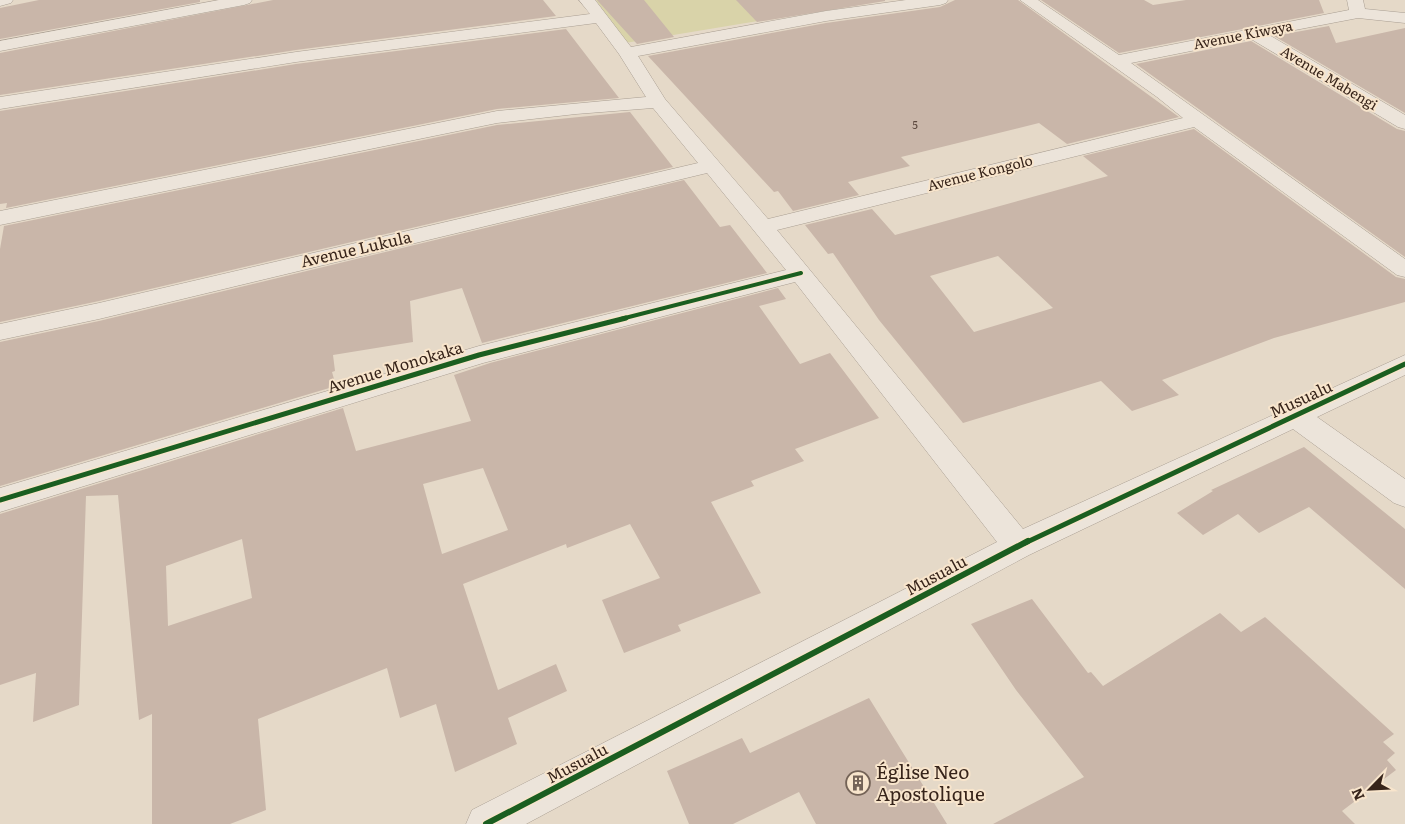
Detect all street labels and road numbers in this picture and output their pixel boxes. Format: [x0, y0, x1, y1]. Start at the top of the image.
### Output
street label: Avenue Kiwaya [1191, 14, 1295, 53]
street label: Avenue Mabengi [1277, 40, 1382, 114]
street label: Avenue Kongolo [925, 149, 1034, 195]
street label: Avenue Lukula [298, 224, 414, 272]
street label: Avenue Monokaka [324, 334, 466, 398]
street label: Musualu [1265, 373, 1336, 423]
street label: Musualu [901, 548, 971, 600]
street label: Musualu [542, 736, 612, 788]

